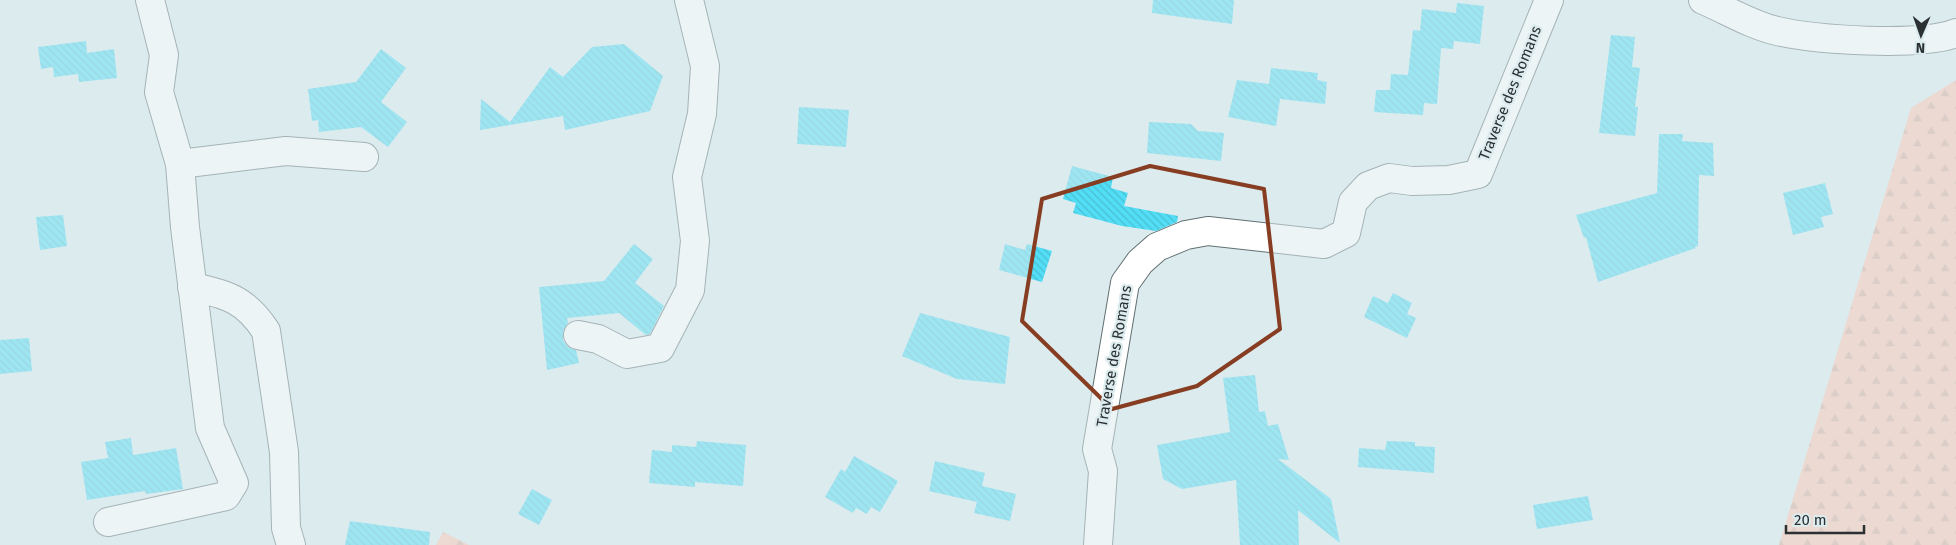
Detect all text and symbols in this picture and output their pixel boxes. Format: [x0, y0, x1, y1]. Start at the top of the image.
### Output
north arrow [1896, 10, 1946, 60]
street label: Traverse des Romans [1475, 23, 1545, 163]
text: N [1916, 39, 1926, 56]
street label: Traverse des Romans [1093, 284, 1135, 428]
scale bar [1786, 502, 1864, 534]
text: 20 m [1794, 511, 1827, 529]

